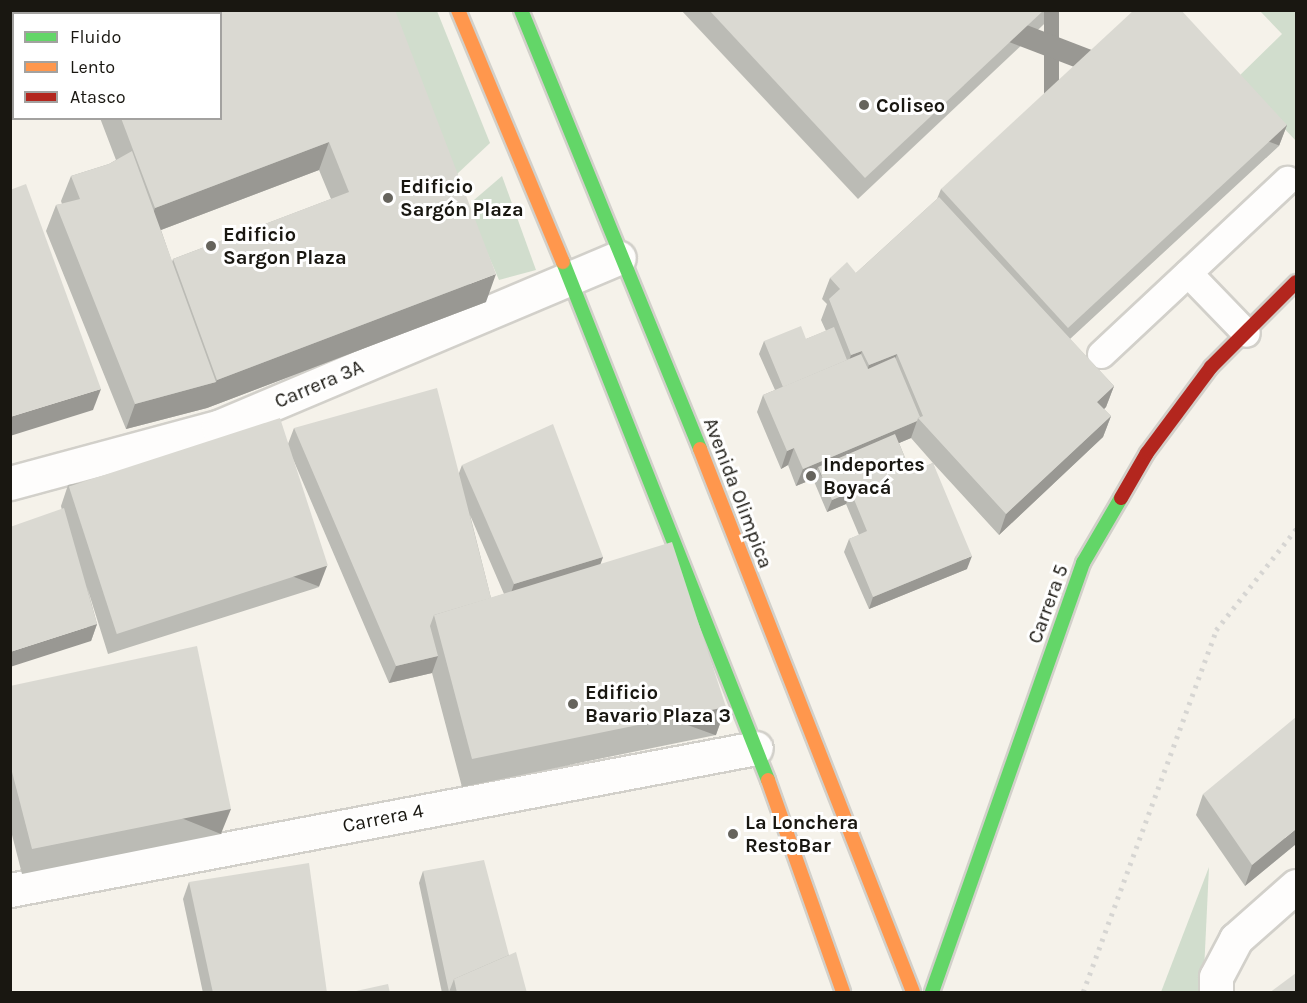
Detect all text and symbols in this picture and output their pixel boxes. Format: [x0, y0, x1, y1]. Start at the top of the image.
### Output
legend [12, 12, 222, 120]
text: Fluido [70, 26, 121, 48]
text: Lento [70, 56, 115, 78]
text: Atasco [70, 86, 126, 108]
place label: Coliseo [876, 93, 945, 117]
marker: Coliseo [857, 98, 871, 112]
place label: Edificio Sargón Plaza [400, 174, 524, 221]
marker: Edificio Sargón Plaza [381, 191, 395, 205]
place label: Edificio Sargon Plaza [223, 222, 347, 269]
marker: Edificio Sargon Plaza [204, 239, 218, 253]
street label: Carrera 3A [271, 355, 367, 413]
street label: Avenida Olimpica [698, 414, 778, 572]
place label: Indeportes Boyacá [823, 452, 925, 499]
marker: Indeportes Boyacá [804, 469, 818, 483]
street label: Carrera 5 [1023, 561, 1073, 647]
place label: Edificio Bavario Plaza 3 [585, 680, 731, 727]
marker: Edificio Bavario Plaza 3 [566, 697, 580, 711]
street label: Carrera 4 [340, 798, 426, 838]
place label: La Lonchera RestoBar [745, 810, 858, 857]
marker: La Lonchera RestoBar [726, 827, 740, 841]

